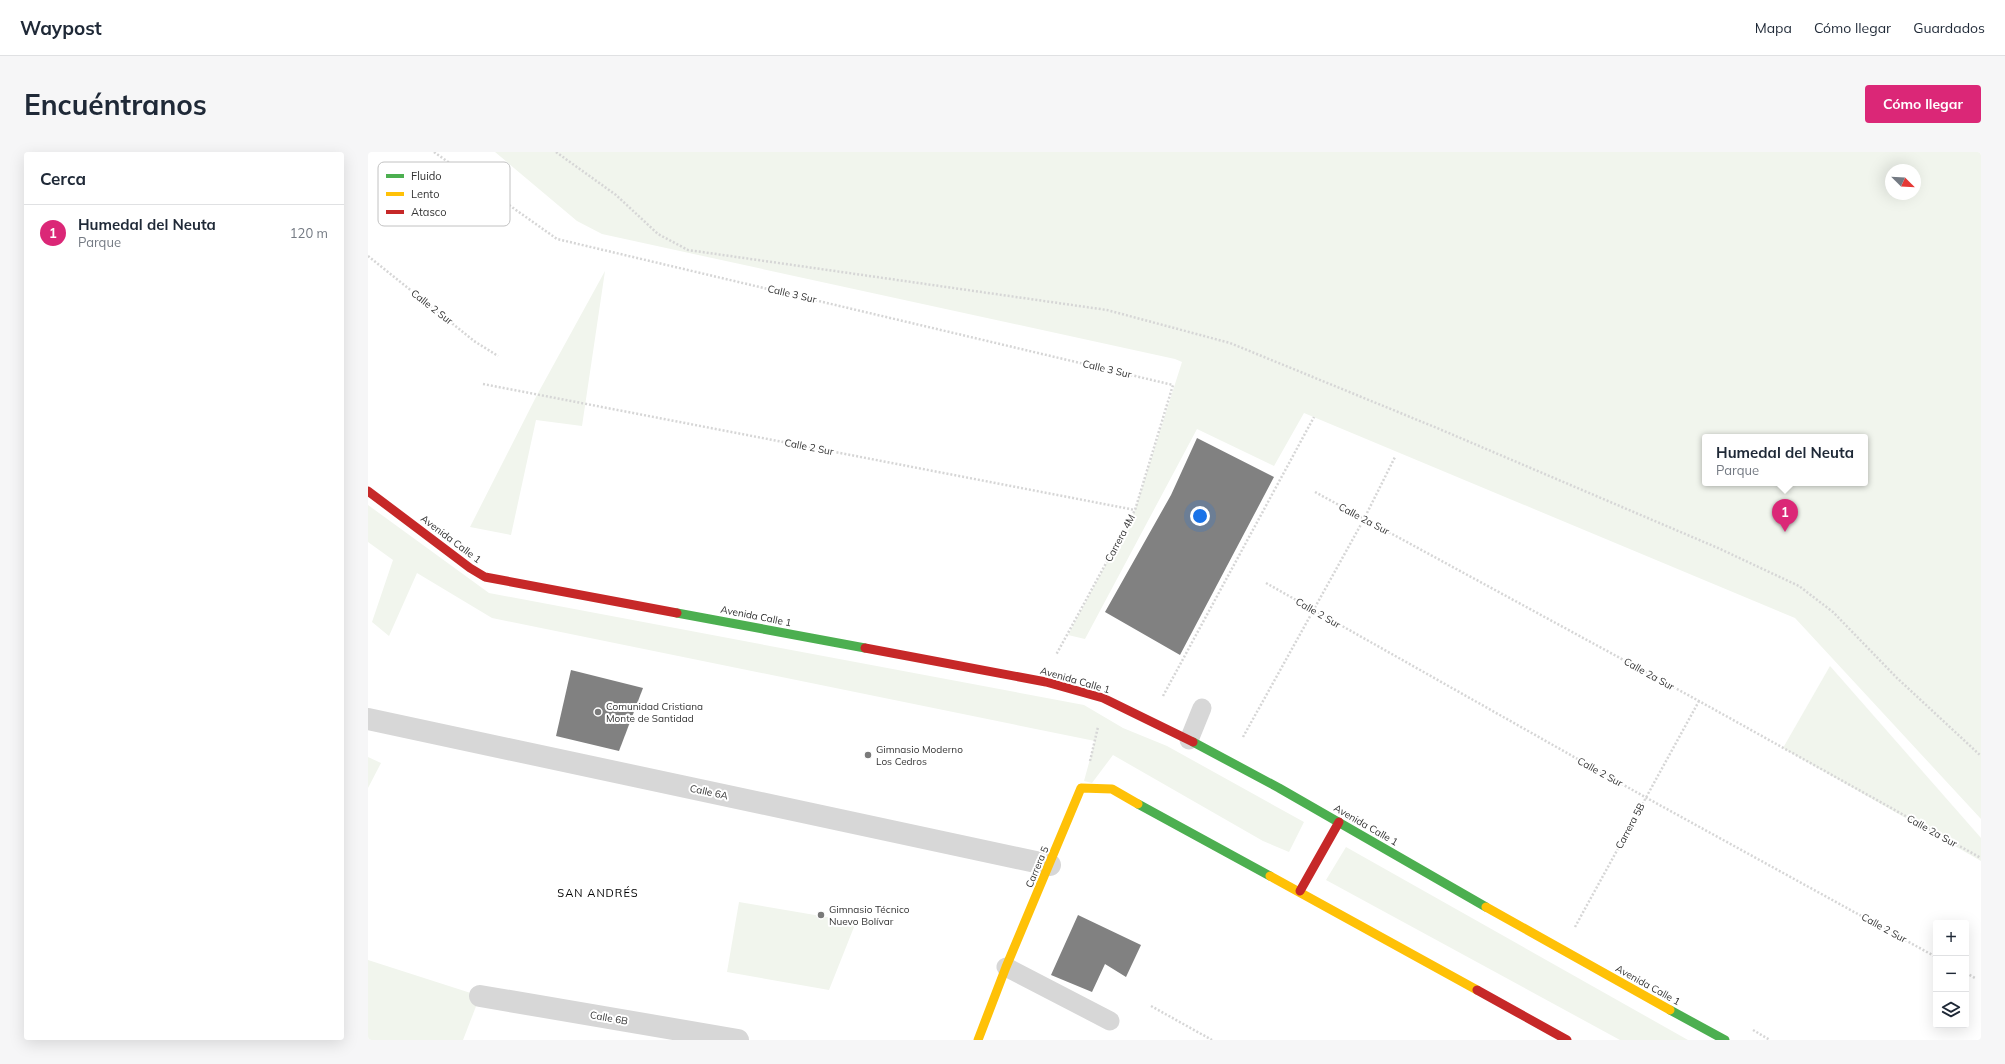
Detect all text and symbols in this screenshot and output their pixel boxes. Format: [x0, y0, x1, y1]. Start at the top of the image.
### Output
text: Waypost [20, 16, 102, 40]
text: Mapa [1755, 19, 1792, 37]
text: Cómo llegar [1814, 19, 1891, 37]
text: Guardados [1913, 19, 1985, 37]
button: Cómo llegar [1865, 85, 1981, 123]
text: Encuéntranos [24, 87, 207, 122]
legend [378, 162, 510, 226]
north arrow [1885, 164, 1921, 200]
text: Cerca [40, 168, 86, 189]
text: Fluido [411, 169, 442, 183]
text: Lento [411, 187, 439, 201]
text: Atasco [411, 205, 446, 219]
text: Humedal del Neuta [78, 215, 216, 234]
text: 1 [49, 225, 57, 241]
text: 120 m [290, 225, 328, 241]
text: Parque [78, 234, 121, 250]
street label: Calle 3 Sur [766, 282, 818, 306]
street label: Calle 2 Sur [408, 287, 456, 328]
street label: Calle 3 Sur [1081, 357, 1133, 381]
popup [1702, 434, 1868, 486]
street label: Calle 2 Sur [783, 436, 835, 458]
text: Humedal del Neuta [1716, 443, 1854, 462]
text: Parque [1716, 462, 1759, 478]
pin: 1 [1772, 499, 1798, 532]
street label: Calle 2a Sur [1336, 500, 1392, 538]
your location [1190, 506, 1210, 526]
street label: Avenida Calle 1 [418, 512, 484, 566]
street label: Carrera 4M [1102, 512, 1138, 564]
street label: Calle 2 Sur [1293, 595, 1343, 631]
street label: Avenida Calle 1 [719, 603, 793, 629]
street label: Calle 2a Sur [1621, 655, 1677, 693]
street label: Avenida Calle 1 [1039, 664, 1111, 696]
place label: Comunidad Cristiana Monte de Santidad [606, 700, 703, 725]
marker: Comunidad Cristiana Monte de Santidad [593, 707, 603, 717]
place label: Gimnasio Moderno Los Cedros [876, 743, 963, 768]
marker: Gimnasio Moderno Los Cedros [863, 750, 873, 760]
street label: Calle 2 Sur [1575, 754, 1625, 790]
street label: Calle 6A [689, 782, 730, 803]
street label: Avenida Calle 1 [1332, 801, 1400, 849]
street label: Carrera 5B [1612, 801, 1648, 851]
street label: Calle 2a Sur [1904, 812, 1960, 850]
street label: Carrera 5 [1023, 844, 1051, 890]
district label: SAN ANDRÉS [557, 886, 639, 900]
place label: Gimnasio Técnico Nuevo Bolívar [829, 903, 910, 928]
marker: Gimnasio Técnico Nuevo Bolívar [816, 910, 826, 920]
street label: Calle 2 Sur [1859, 910, 1909, 946]
map controls [1933, 920, 1969, 1028]
button: + [1933, 920, 1969, 956]
button: − [1933, 956, 1969, 992]
street label: Avenida Calle 1 [1613, 962, 1683, 1008]
button: layers [1933, 992, 1969, 1028]
street label: Calle 6B [589, 1008, 629, 1028]

